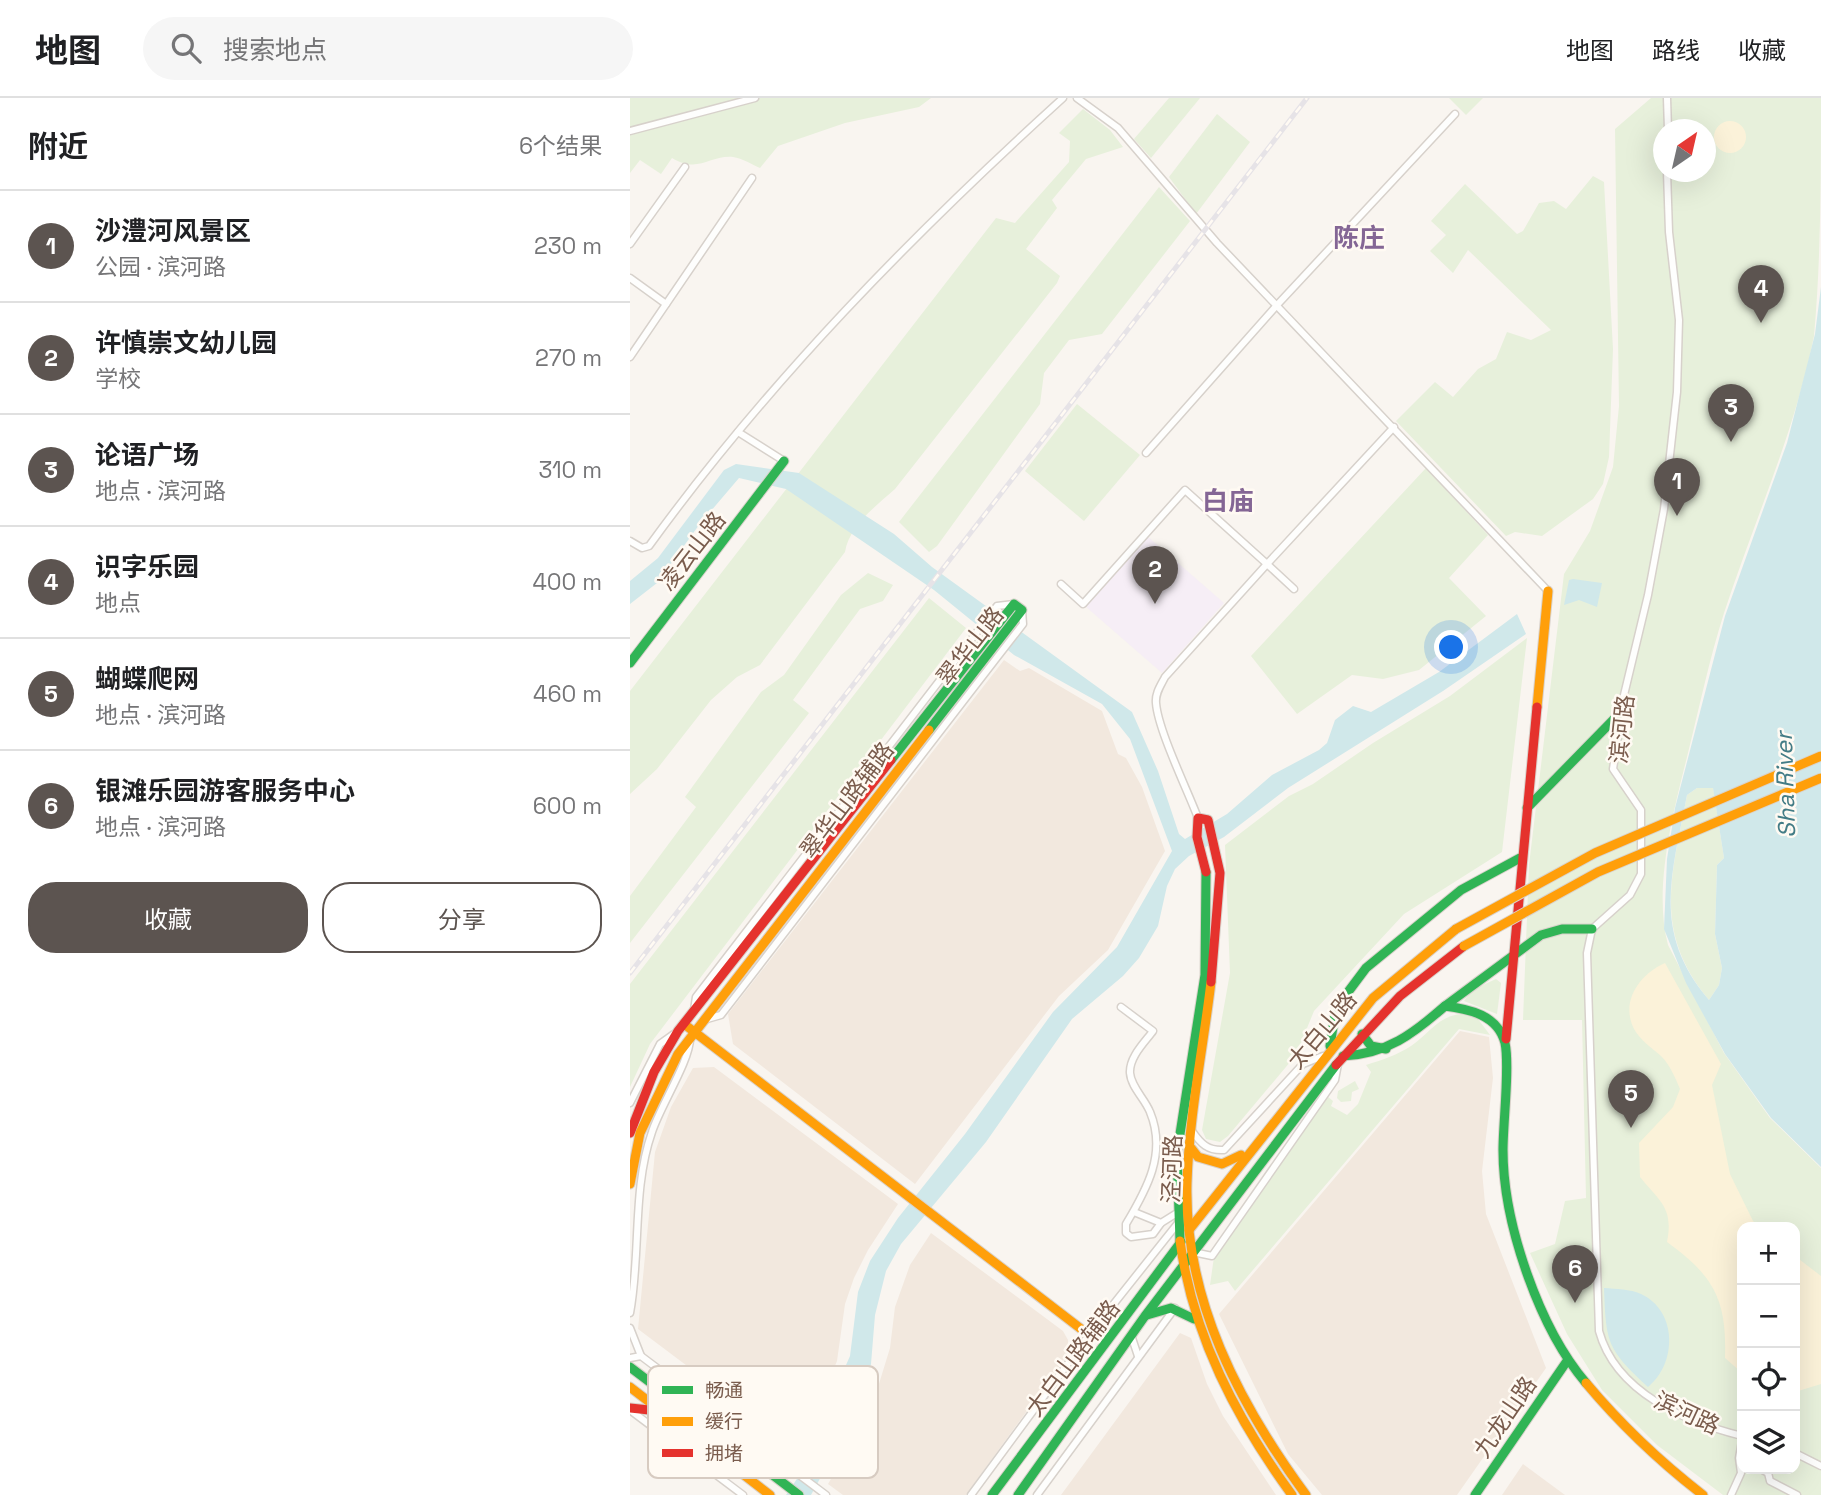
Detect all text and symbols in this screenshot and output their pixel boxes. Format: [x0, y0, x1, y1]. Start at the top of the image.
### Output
search box [143, 17, 633, 80]
icon: search [167, 29, 205, 67]
text: 地图 [35, 30, 101, 72]
text: 搜索地点 [223, 33, 327, 67]
text: 地图 [1566, 35, 1614, 66]
text: 路线 [1652, 35, 1700, 66]
text: 收藏 [1738, 35, 1786, 66]
north arrow [1653, 119, 1716, 182]
text: 附近 [28, 127, 88, 166]
text: 6个结果 [519, 131, 602, 161]
text: 沙澧河风景区 [95, 214, 251, 248]
district label: 陈庄 [1333, 221, 1385, 255]
text: 1 [46, 231, 56, 261]
text: 230 m [534, 231, 602, 261]
text: 公园 · 滨河路 [95, 252, 226, 282]
pin: 4 [1738, 265, 1784, 323]
text: 许慎崇文幼儿园 [95, 326, 277, 360]
text: 2 [44, 343, 58, 373]
text: 270 m [535, 343, 602, 373]
text: 学校 [95, 364, 141, 394]
pin: 3 [1708, 384, 1754, 442]
text: 论语广场 [95, 438, 199, 472]
text: 3 [44, 455, 58, 485]
text: 310 m [538, 455, 602, 485]
pin: 1 [1654, 458, 1700, 516]
text: 地点 · 滨河路 [95, 476, 226, 506]
district label: 白庙 [1202, 484, 1254, 518]
street label: 凌云山路 [652, 506, 732, 596]
pin: 2 [1132, 546, 1178, 604]
text: 识字乐园 [95, 550, 199, 584]
text: 4 [44, 567, 58, 597]
text: 400 m [532, 567, 602, 597]
text: 地点 [95, 588, 141, 618]
street label: 翠华山路 [930, 601, 1010, 691]
your location [1434, 630, 1468, 664]
text: 蝴蝶爬网 [95, 662, 199, 696]
text: 5 [44, 679, 58, 709]
text: 460 m [533, 679, 602, 709]
street label: 滨河路 [1603, 693, 1641, 765]
text: 地点 · 滨河路 [95, 700, 226, 730]
water label: Sha River [1768, 728, 1802, 839]
street label: 翠华山路辅路 [793, 736, 901, 864]
text: 银滩乐园游客服务中心 [95, 774, 355, 808]
text: 6 [44, 791, 58, 821]
text: 600 m [533, 791, 602, 821]
text: 地点 · 滨河路 [95, 812, 226, 842]
button: 收藏 [28, 882, 308, 953]
button: 分享 [322, 882, 602, 953]
street label: 太白山路 [1281, 985, 1363, 1075]
pin: 5 [1608, 1070, 1654, 1128]
street label: 泾河路 [1156, 1134, 1188, 1204]
map controls [1737, 1222, 1800, 1474]
button: + [1737, 1222, 1800, 1285]
pin: 6 [1552, 1245, 1598, 1303]
button: − [1737, 1285, 1800, 1348]
street label: 太白山路辅路 [1019, 1294, 1127, 1422]
button: locate [1737, 1348, 1800, 1411]
legend [648, 1366, 878, 1478]
street label: 九龙山路 [1467, 1370, 1543, 1464]
text: 畅通 [705, 1378, 743, 1403]
street label: 滨河路 [1649, 1385, 1725, 1441]
text: 缓行 [705, 1409, 743, 1434]
button: layers [1737, 1411, 1800, 1474]
text: 拥堵 [705, 1441, 743, 1466]

